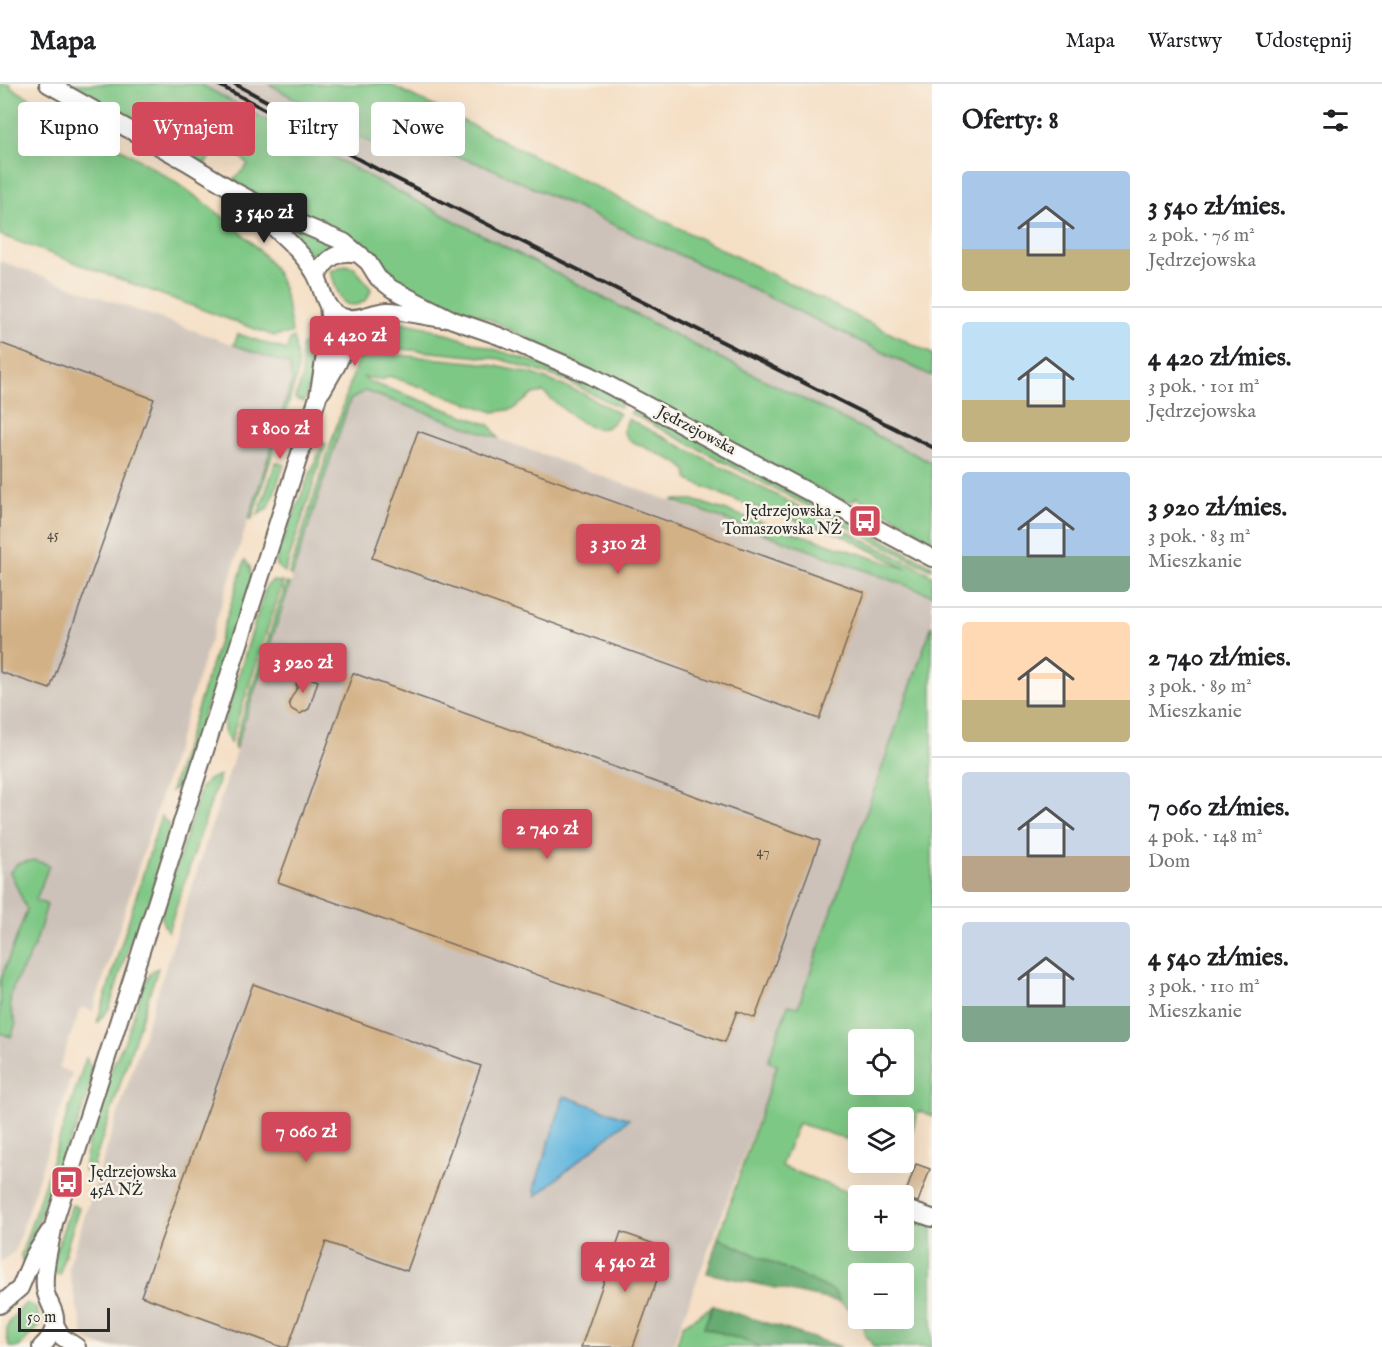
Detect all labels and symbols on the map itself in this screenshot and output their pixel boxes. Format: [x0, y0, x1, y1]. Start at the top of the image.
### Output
pin: 3 540 zł [202, 193, 326, 244]
pin: 4 420 zł [293, 316, 417, 367]
street label: Jędrzejowska [651, 401, 739, 460]
pin: 1 800 zł [218, 409, 342, 460]
place label: Jędrzejowska - Tomaszowska NŻ [722, 502, 842, 540]
bus stop icon: Jędrzejowska - Tomaszowska NŻ [847, 503, 883, 539]
pin: 3 310 zł [556, 524, 680, 575]
house number: 45 [47, 526, 59, 544]
pin: 3 920 zł [241, 643, 365, 694]
pin: 2 740 zł [485, 809, 609, 860]
house number: 47 [757, 843, 769, 861]
pin: 7 060 zł [244, 1112, 368, 1163]
place label: Jędrzejowska 45A NŻ [88, 1163, 177, 1201]
bus stop icon: Jędrzejowska 45A NŻ [49, 1164, 85, 1200]
pin: 4 540 zł [563, 1242, 687, 1293]
scale bar [18, 1305, 110, 1332]

